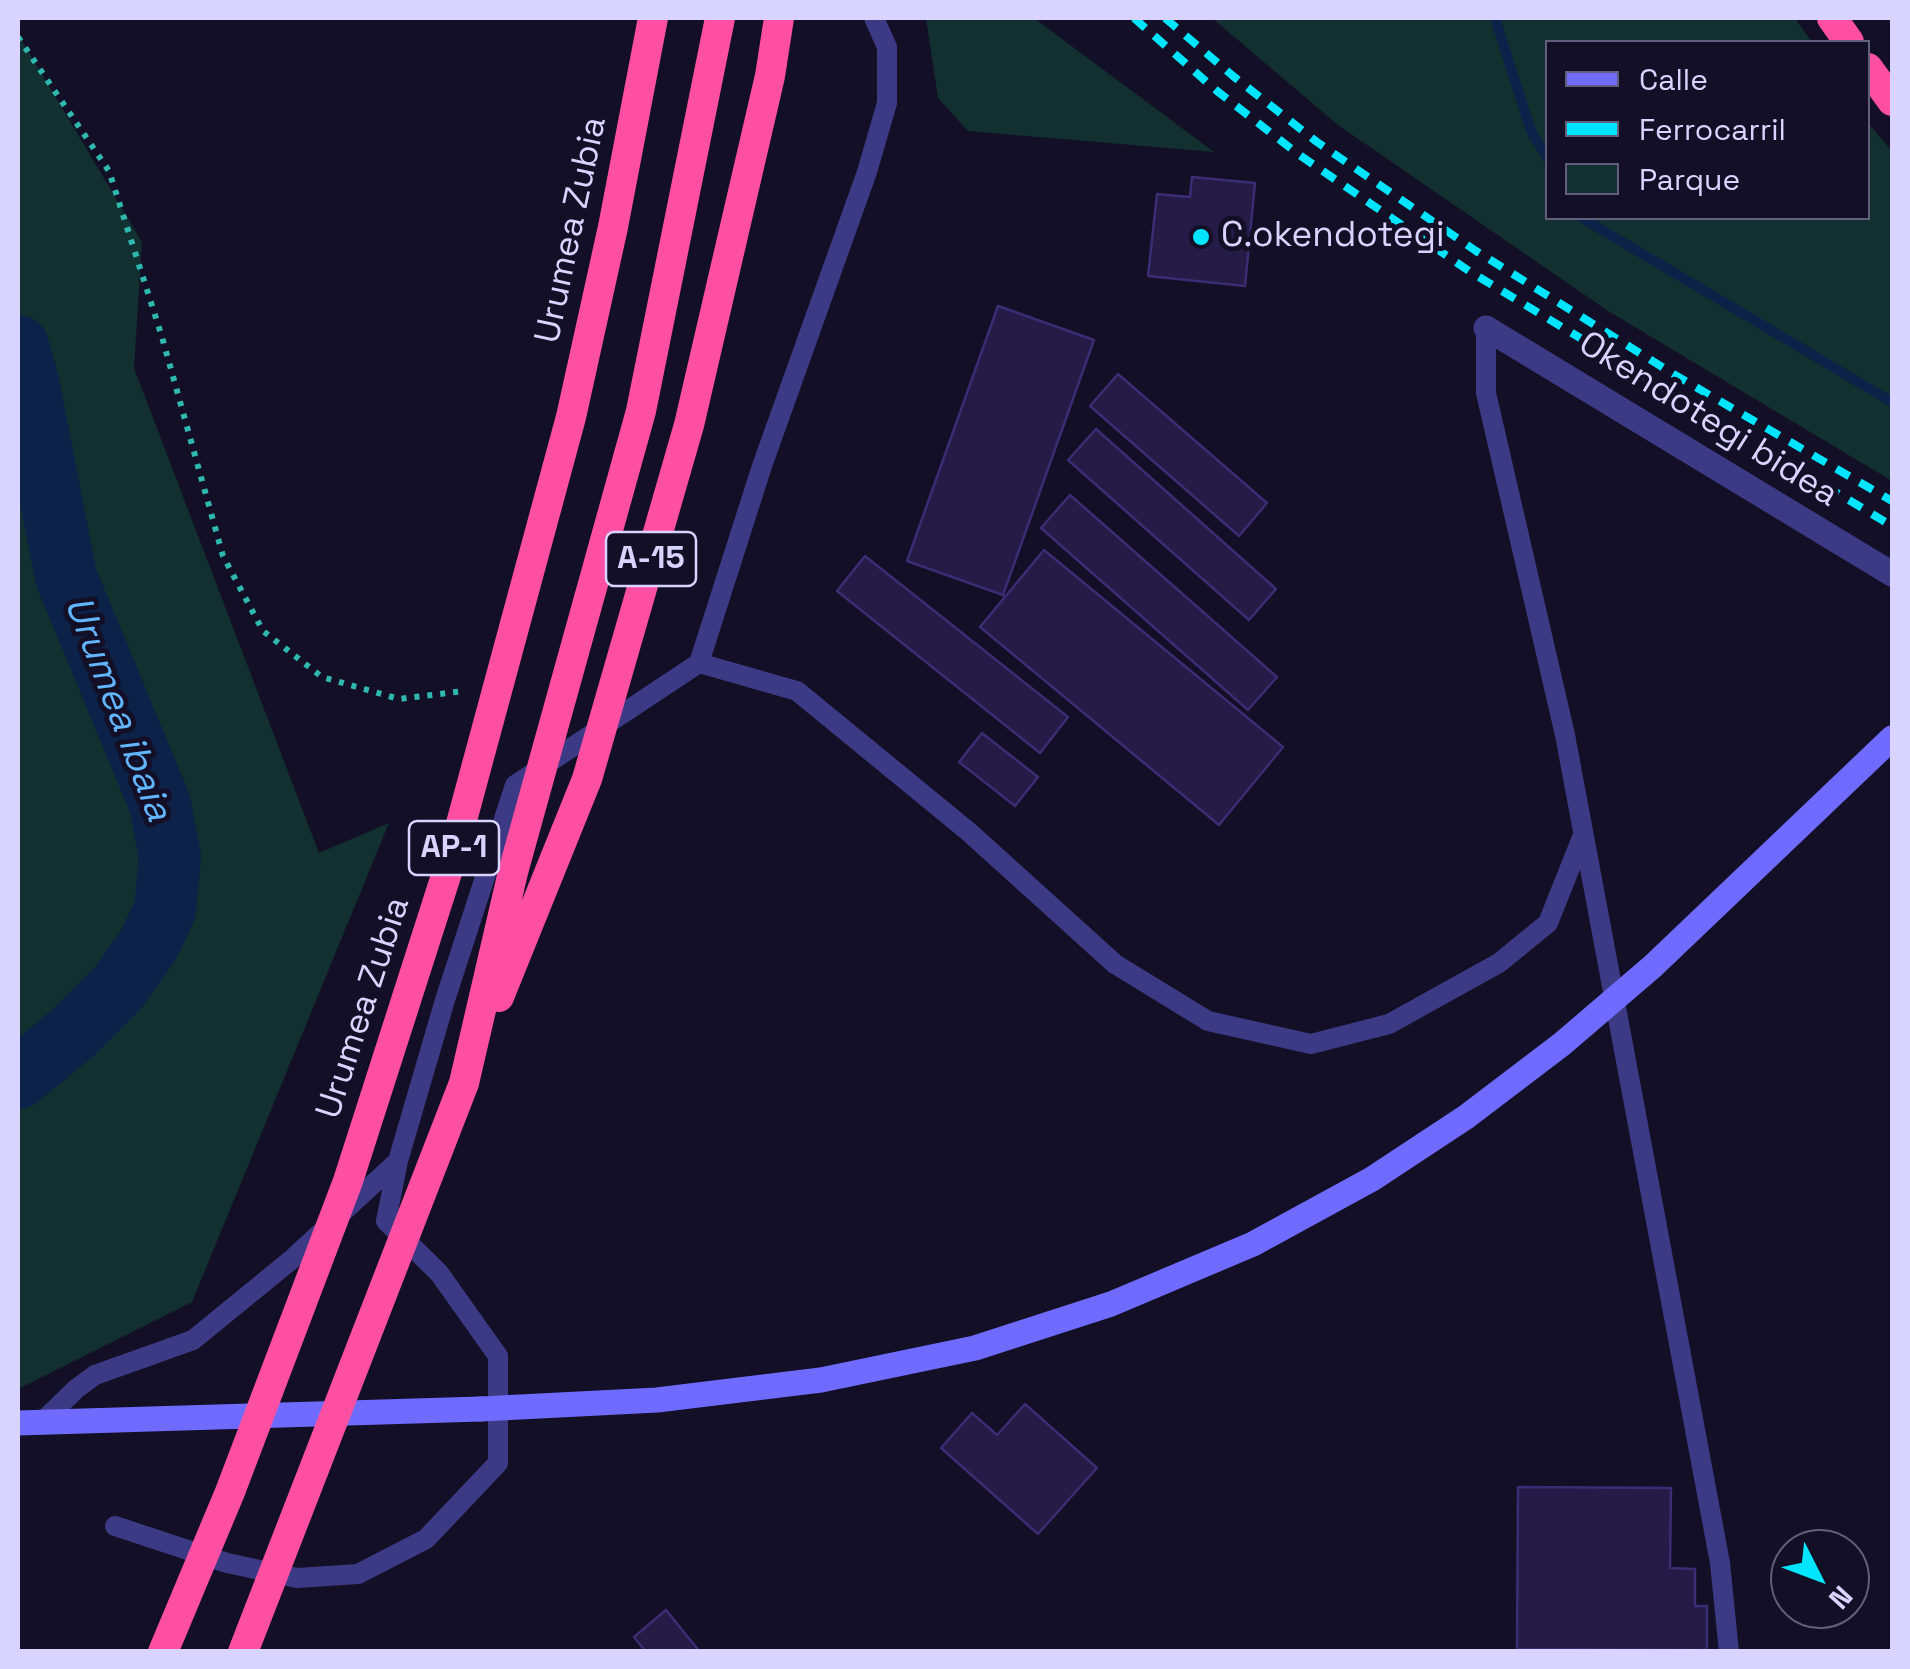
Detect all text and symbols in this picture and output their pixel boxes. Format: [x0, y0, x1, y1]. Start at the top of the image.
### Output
legend [1545, 40, 1870, 220]
text: Calle [1639, 60, 1708, 99]
text: Ferrocarril [1639, 110, 1786, 149]
street label: Urumea Zubia [527, 113, 617, 347]
text: Parque [1639, 160, 1740, 199]
place label: C.okendotegi [1221, 216, 1444, 258]
marker: C.okendotegi [1190, 226, 1212, 248]
street label: Okendotegi bidea [1571, 323, 1845, 517]
road number: A-15 [606, 532, 696, 586]
water label: Urumea ibaia [53, 590, 181, 828]
road number: AP-1 [409, 821, 499, 875]
street label: Urumea Zubia [308, 892, 420, 1124]
north arrow [1770, 1529, 1870, 1629]
text: N [1821, 1579, 1860, 1617]

